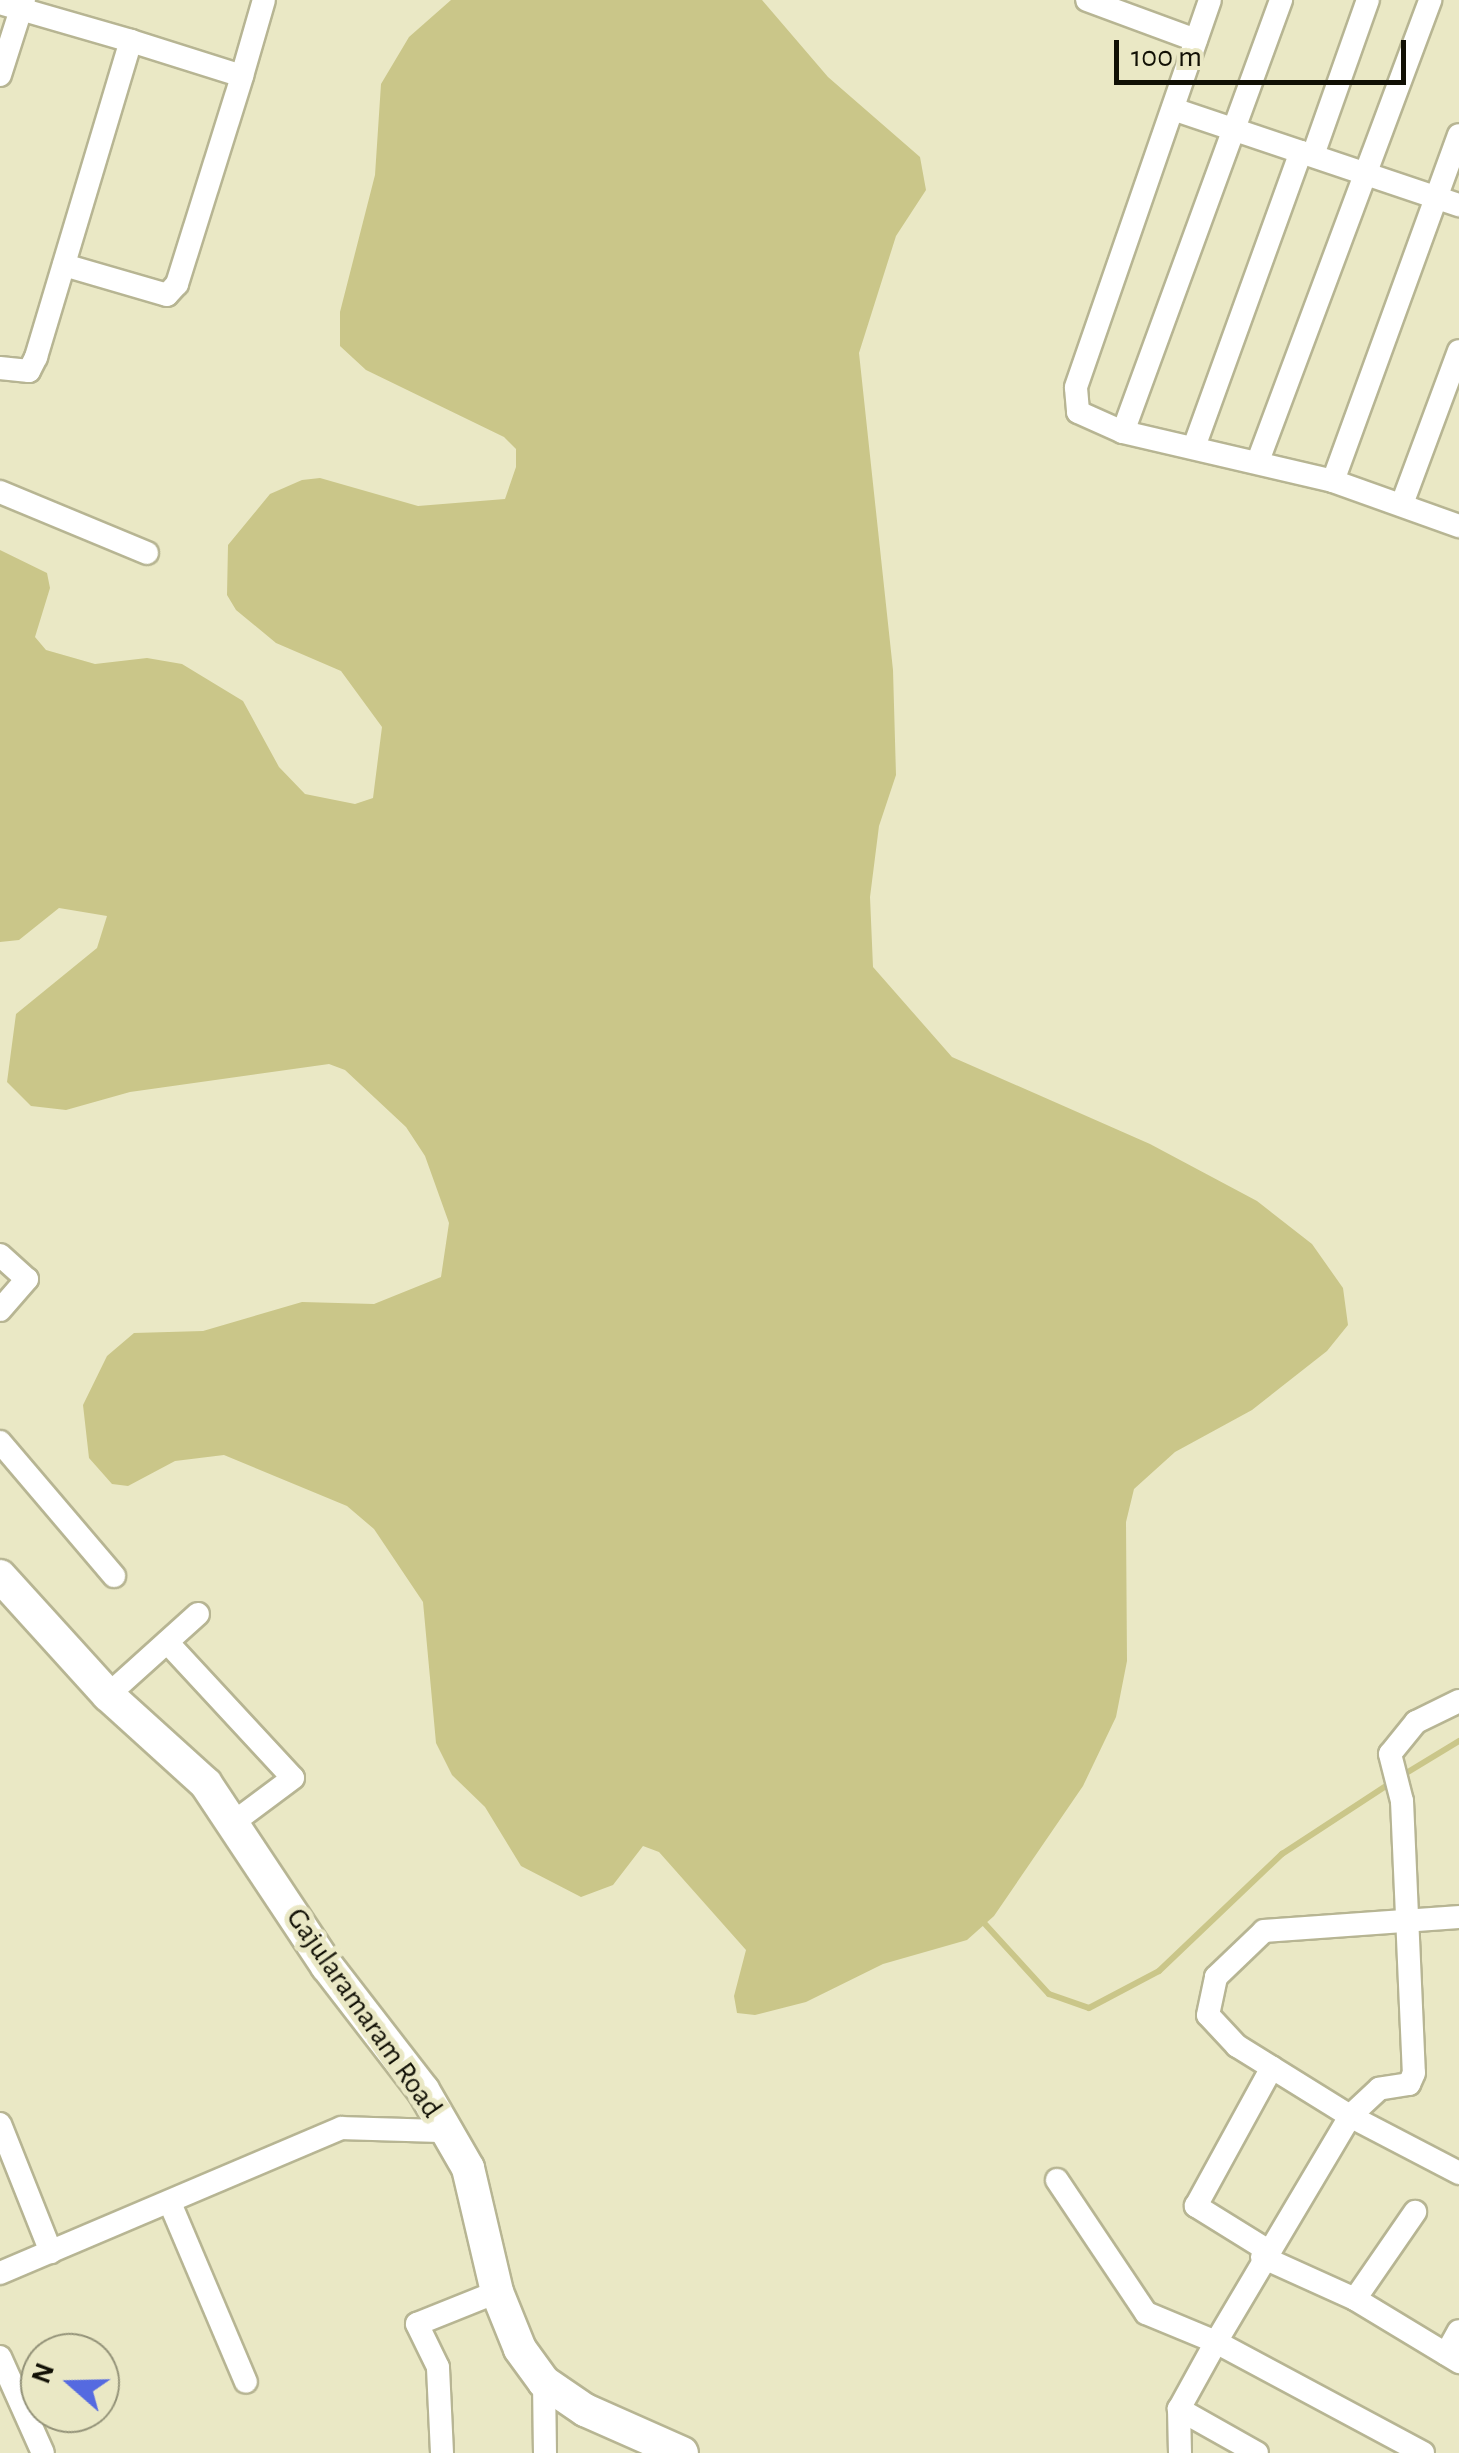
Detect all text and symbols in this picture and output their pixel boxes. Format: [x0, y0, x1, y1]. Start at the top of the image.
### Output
scale bar [1119, 20, 1412, 82]
text: 100 m [1131, 42, 1202, 72]
street label: Gajularamaram Road [278, 1901, 450, 2125]
north arrow [20, 2333, 120, 2433]
text: N [27, 2359, 60, 2387]

